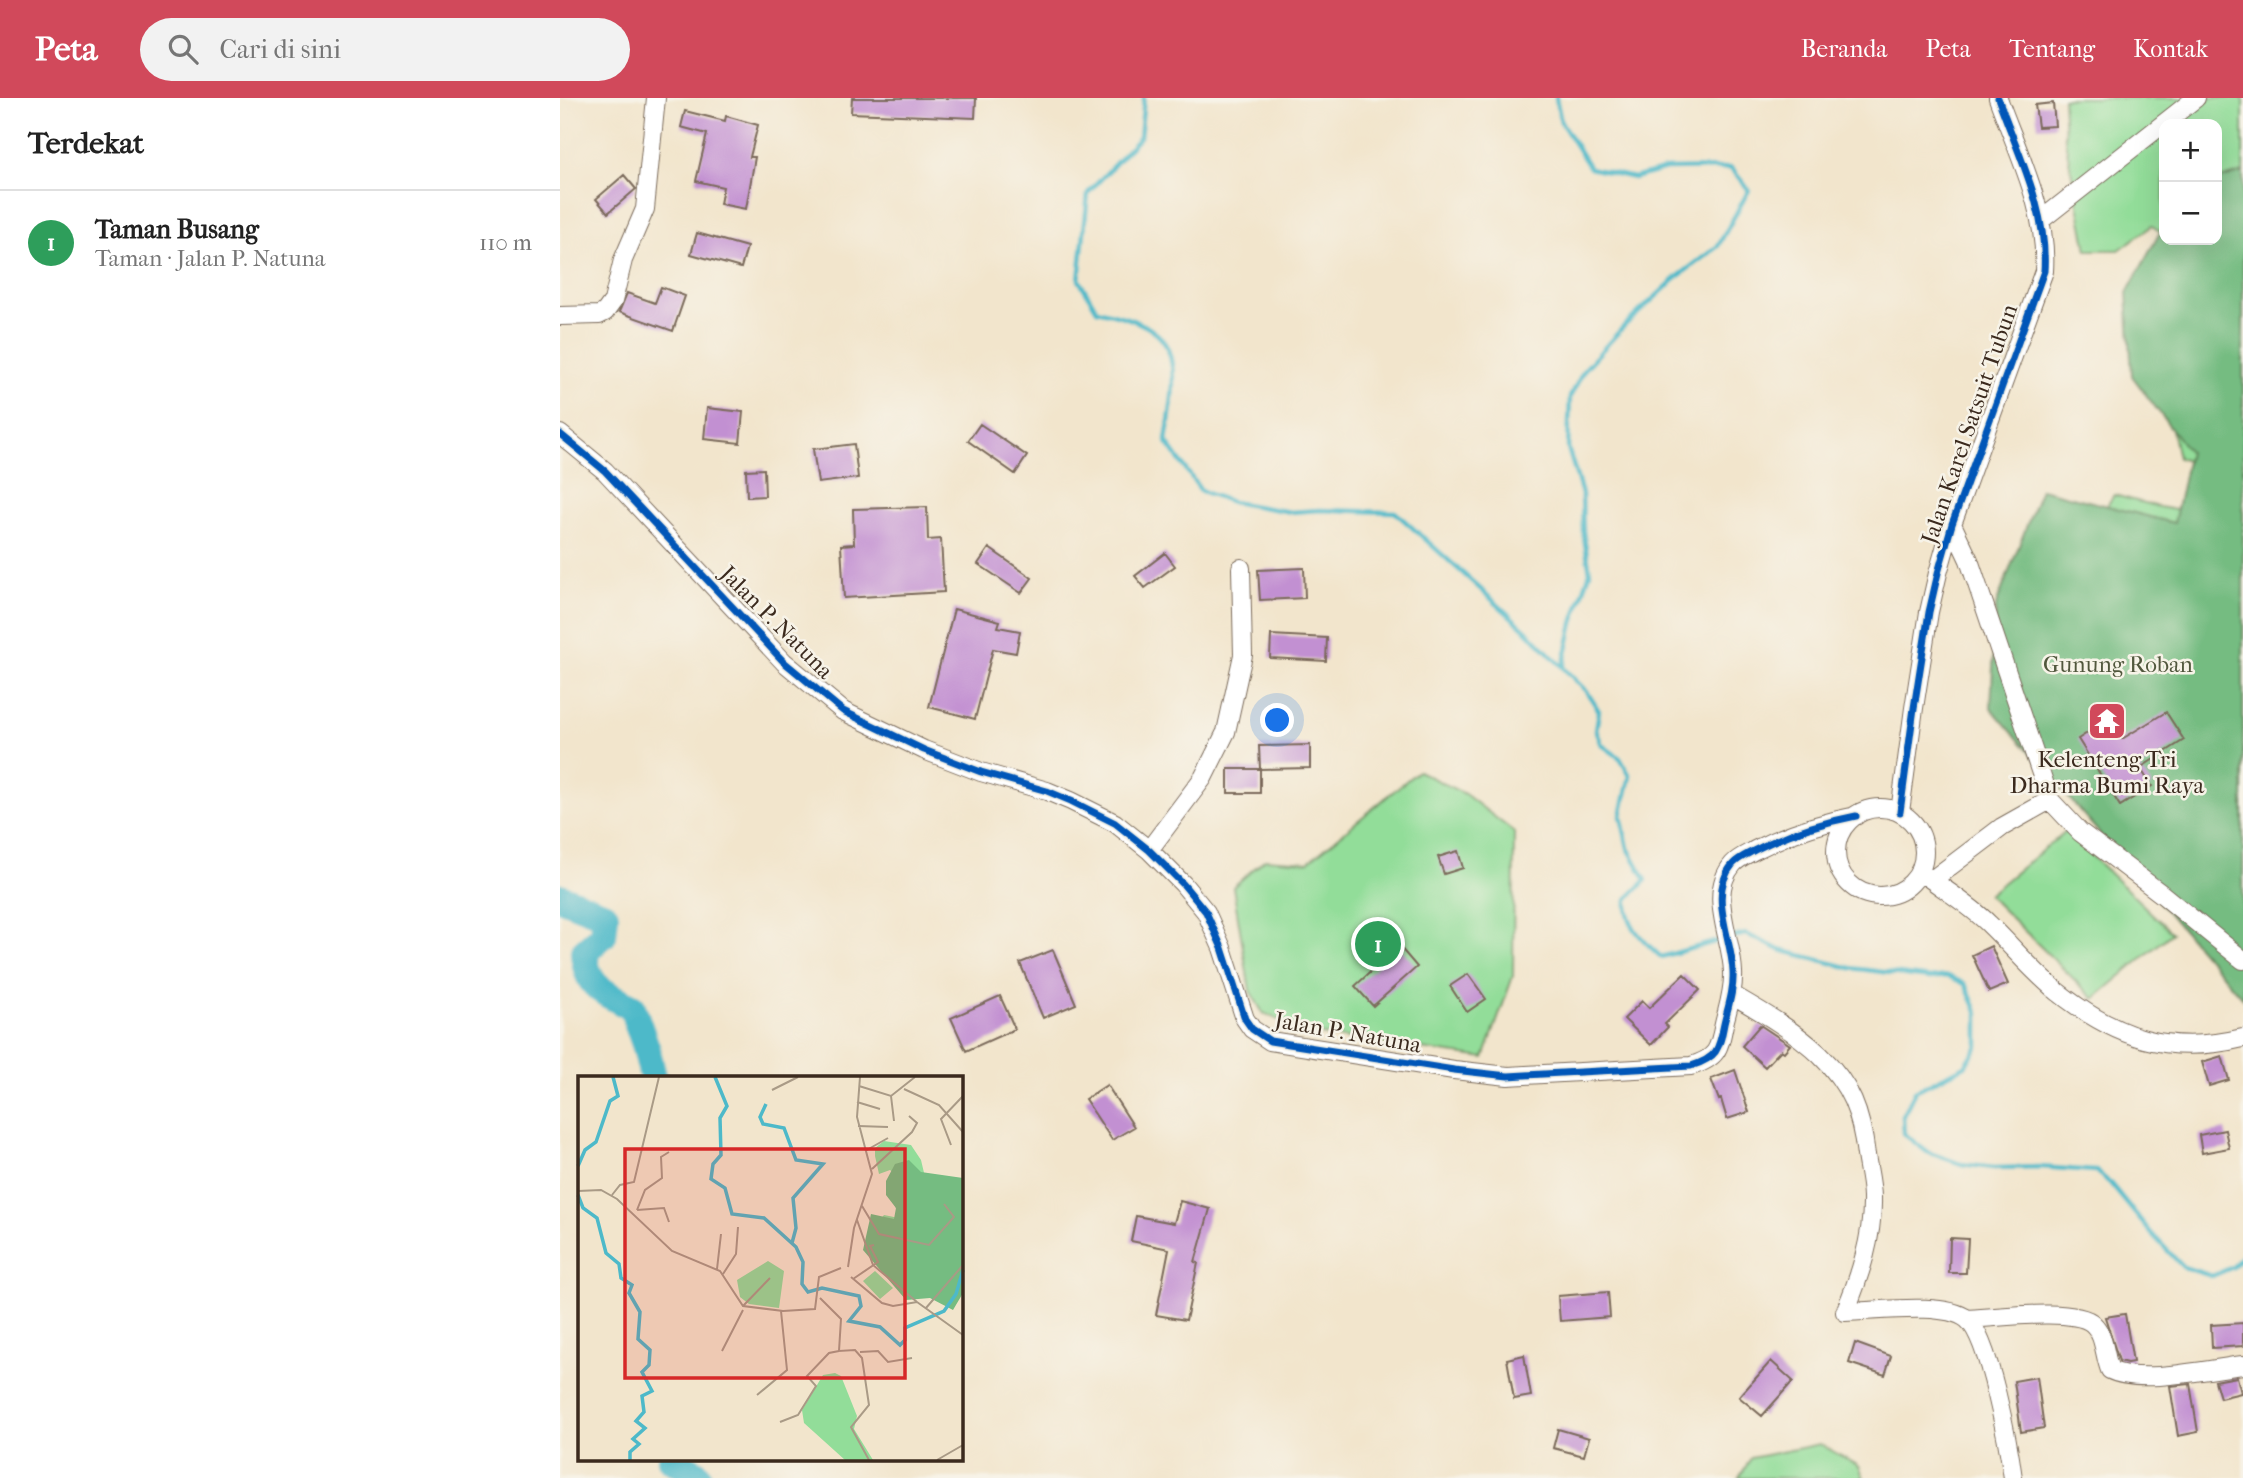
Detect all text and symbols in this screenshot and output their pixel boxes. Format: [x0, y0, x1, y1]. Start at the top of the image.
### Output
search box [140, 18, 630, 81]
text: Peta [35, 30, 98, 69]
icon: search [164, 30, 202, 68]
text: Cari di sini [220, 34, 341, 65]
text: Beranda [1801, 35, 1887, 63]
text: Peta [1925, 35, 1971, 63]
text: Tentang [2009, 35, 2095, 63]
text: Kontak [2133, 35, 2208, 63]
map controls [2159, 119, 2222, 245]
button: + [2159, 119, 2222, 182]
text: Terdekat [28, 126, 144, 161]
button: − [2159, 182, 2222, 245]
text: Taman Busang [95, 214, 259, 245]
text: 1 [47, 229, 55, 256]
text: 110 m [479, 229, 532, 256]
text: Taman · Jalan P. Natuna [95, 245, 325, 272]
street label: Jalan Karel Satsuit Tubun [1915, 300, 2023, 550]
street label: Jalan P. Natuna [713, 559, 839, 685]
park label: Gunung Roban [2043, 651, 2194, 678]
temple icon: Kelenteng Tri Dharma Bumi Raya [2086, 700, 2128, 742]
your location [1260, 703, 1294, 737]
place label: Kelenteng Tri Dharma Bumi Raya [2010, 746, 2205, 799]
pin: 1 [1355, 918, 1401, 970]
street label: Jalan P. Natuna [1270, 1006, 1424, 1059]
inset map [578, 1076, 962, 1460]

